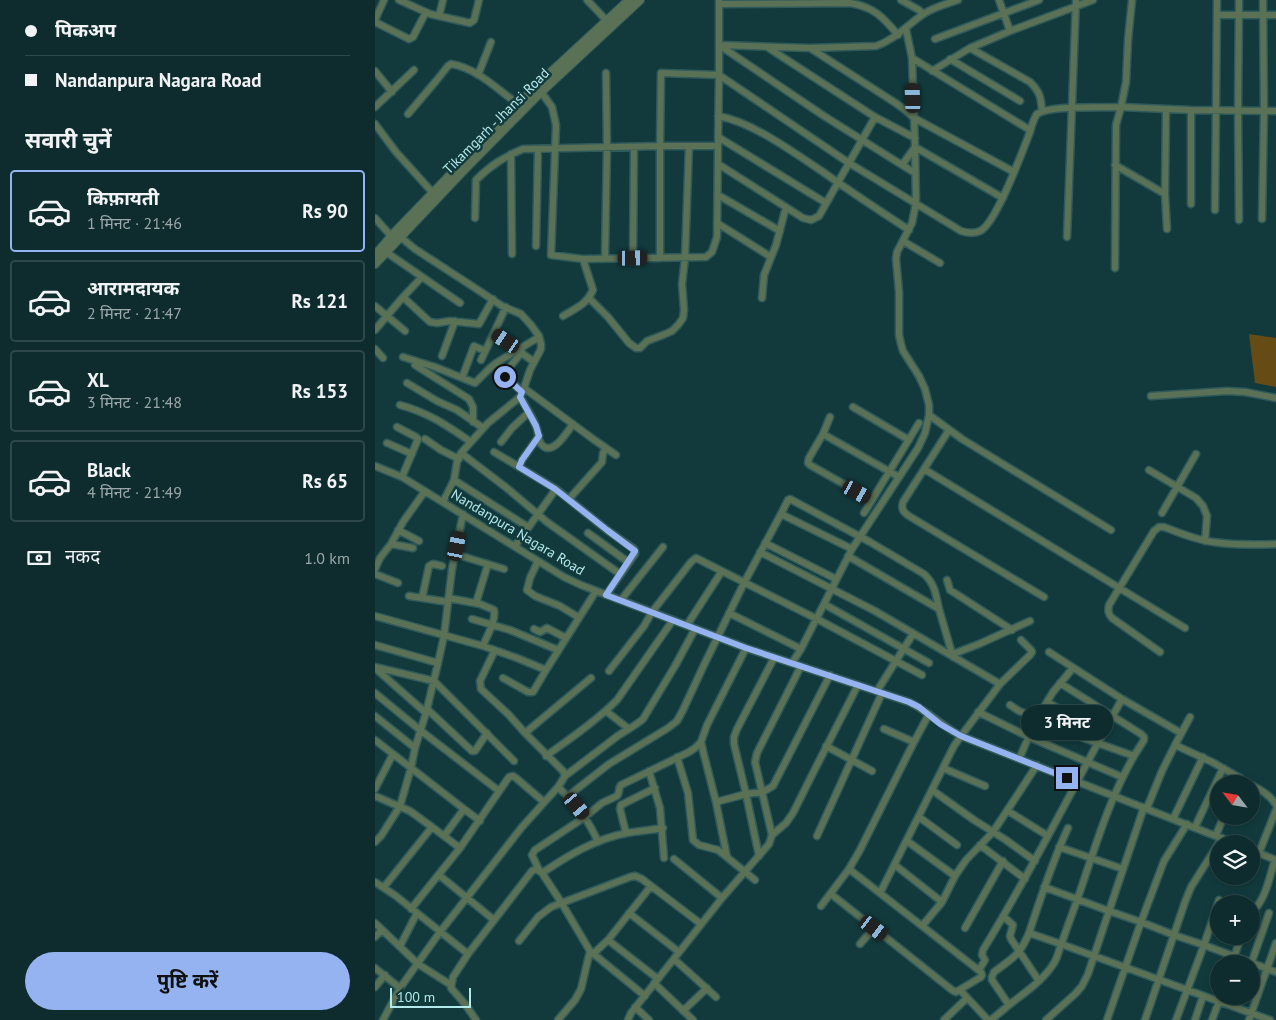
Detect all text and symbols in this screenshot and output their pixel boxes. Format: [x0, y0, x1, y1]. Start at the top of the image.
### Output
text: पिकअप [55, 18, 116, 42]
street label: Tikamgarh - Jhansi Road [439, 64, 553, 178]
text: Nandanpura Nagara Road [55, 68, 261, 92]
car [904, 83, 921, 113]
text: सवारी चुनें [25, 126, 112, 154]
text: किफ़ायती [87, 186, 159, 210]
icon: car [27, 189, 72, 234]
text: Rs 90 [302, 199, 348, 223]
text: 1 मिनट · 21:46 [87, 213, 182, 233]
car [617, 250, 648, 266]
text: आरामदायक [87, 276, 179, 300]
icon: car [27, 279, 72, 324]
text: Rs 121 [291, 289, 348, 313]
text: 2 मिनट · 21:47 [87, 303, 182, 323]
car [489, 326, 522, 356]
route start [494, 366, 516, 388]
text: XL [87, 368, 109, 392]
icon: car [27, 369, 72, 414]
text: Rs 153 [291, 379, 348, 403]
text: 3 मिनट · 21:48 [87, 392, 182, 412]
text: Black [87, 458, 131, 482]
icon: car [27, 459, 72, 504]
text: Rs 65 [302, 469, 348, 493]
car [840, 478, 873, 506]
text: 4 मिनट · 21:49 [87, 482, 182, 502]
street label: Nandanpura Nagara Road [448, 485, 588, 579]
car [446, 530, 467, 562]
icon: cash [25, 544, 53, 572]
text: नकद [65, 544, 100, 568]
text: 1.0 km [304, 548, 350, 568]
callout: 3 मिनट [1021, 706, 1113, 740]
text: 3 मिनट [1044, 712, 1090, 732]
route end [1056, 767, 1078, 789]
north arrow [1210, 775, 1260, 825]
map controls [1210, 775, 1260, 1005]
car [561, 790, 592, 822]
button: layers [1210, 835, 1260, 885]
button: + [1210, 895, 1260, 945]
car [857, 913, 890, 943]
button: पुष्टि करें [25, 952, 350, 1010]
button: − [1210, 955, 1260, 1005]
scale bar [390, 985, 471, 1008]
text: 100 m [397, 988, 435, 1006]

